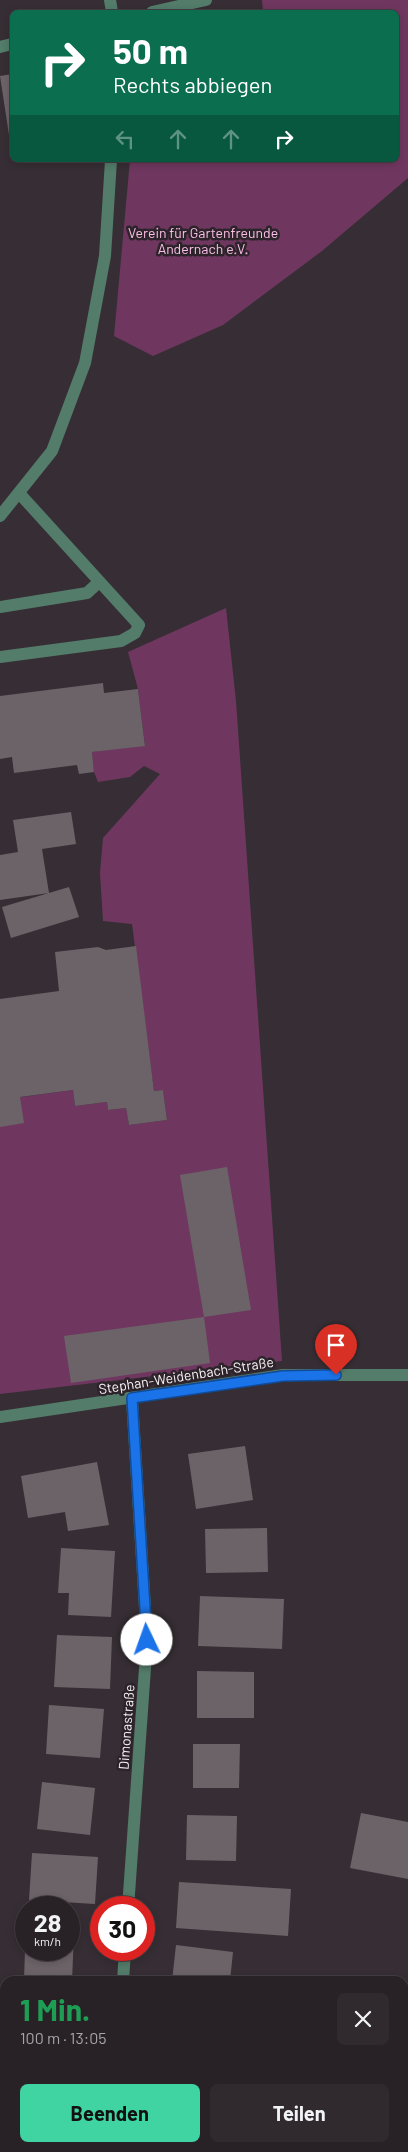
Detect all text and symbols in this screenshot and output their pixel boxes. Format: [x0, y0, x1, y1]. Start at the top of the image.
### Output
text: 50 m [113, 29, 188, 71]
icon: right [30, 30, 95, 95]
text: Rechts abbiegen [113, 71, 272, 97]
icon: left [111, 125, 139, 153]
icon: ahead [164, 125, 192, 153]
icon: ahead [217, 125, 245, 153]
icon: right [270, 125, 298, 153]
park label: Verein für Gartenfreunde Andernach e.V. [128, 224, 278, 257]
pin [315, 1324, 357, 1375]
icon: arrive [322, 1331, 350, 1359]
street label: Stephan-Weidenbach-Straße [97, 1353, 275, 1397]
position arrow [120, 1613, 172, 1665]
street label: Dimonastraße [115, 1684, 137, 1770]
speed limit sign: 30 [90, 1896, 155, 1961]
text: 28 [34, 1907, 61, 1937]
text: km/h [34, 1934, 61, 1948]
text: 1 Min. [20, 1991, 90, 2027]
button: close [337, 1993, 389, 2045]
text: 100 m · 13:05 [20, 2028, 106, 2047]
button: Beenden [20, 2084, 200, 2142]
button: Teilen [210, 2084, 389, 2142]

